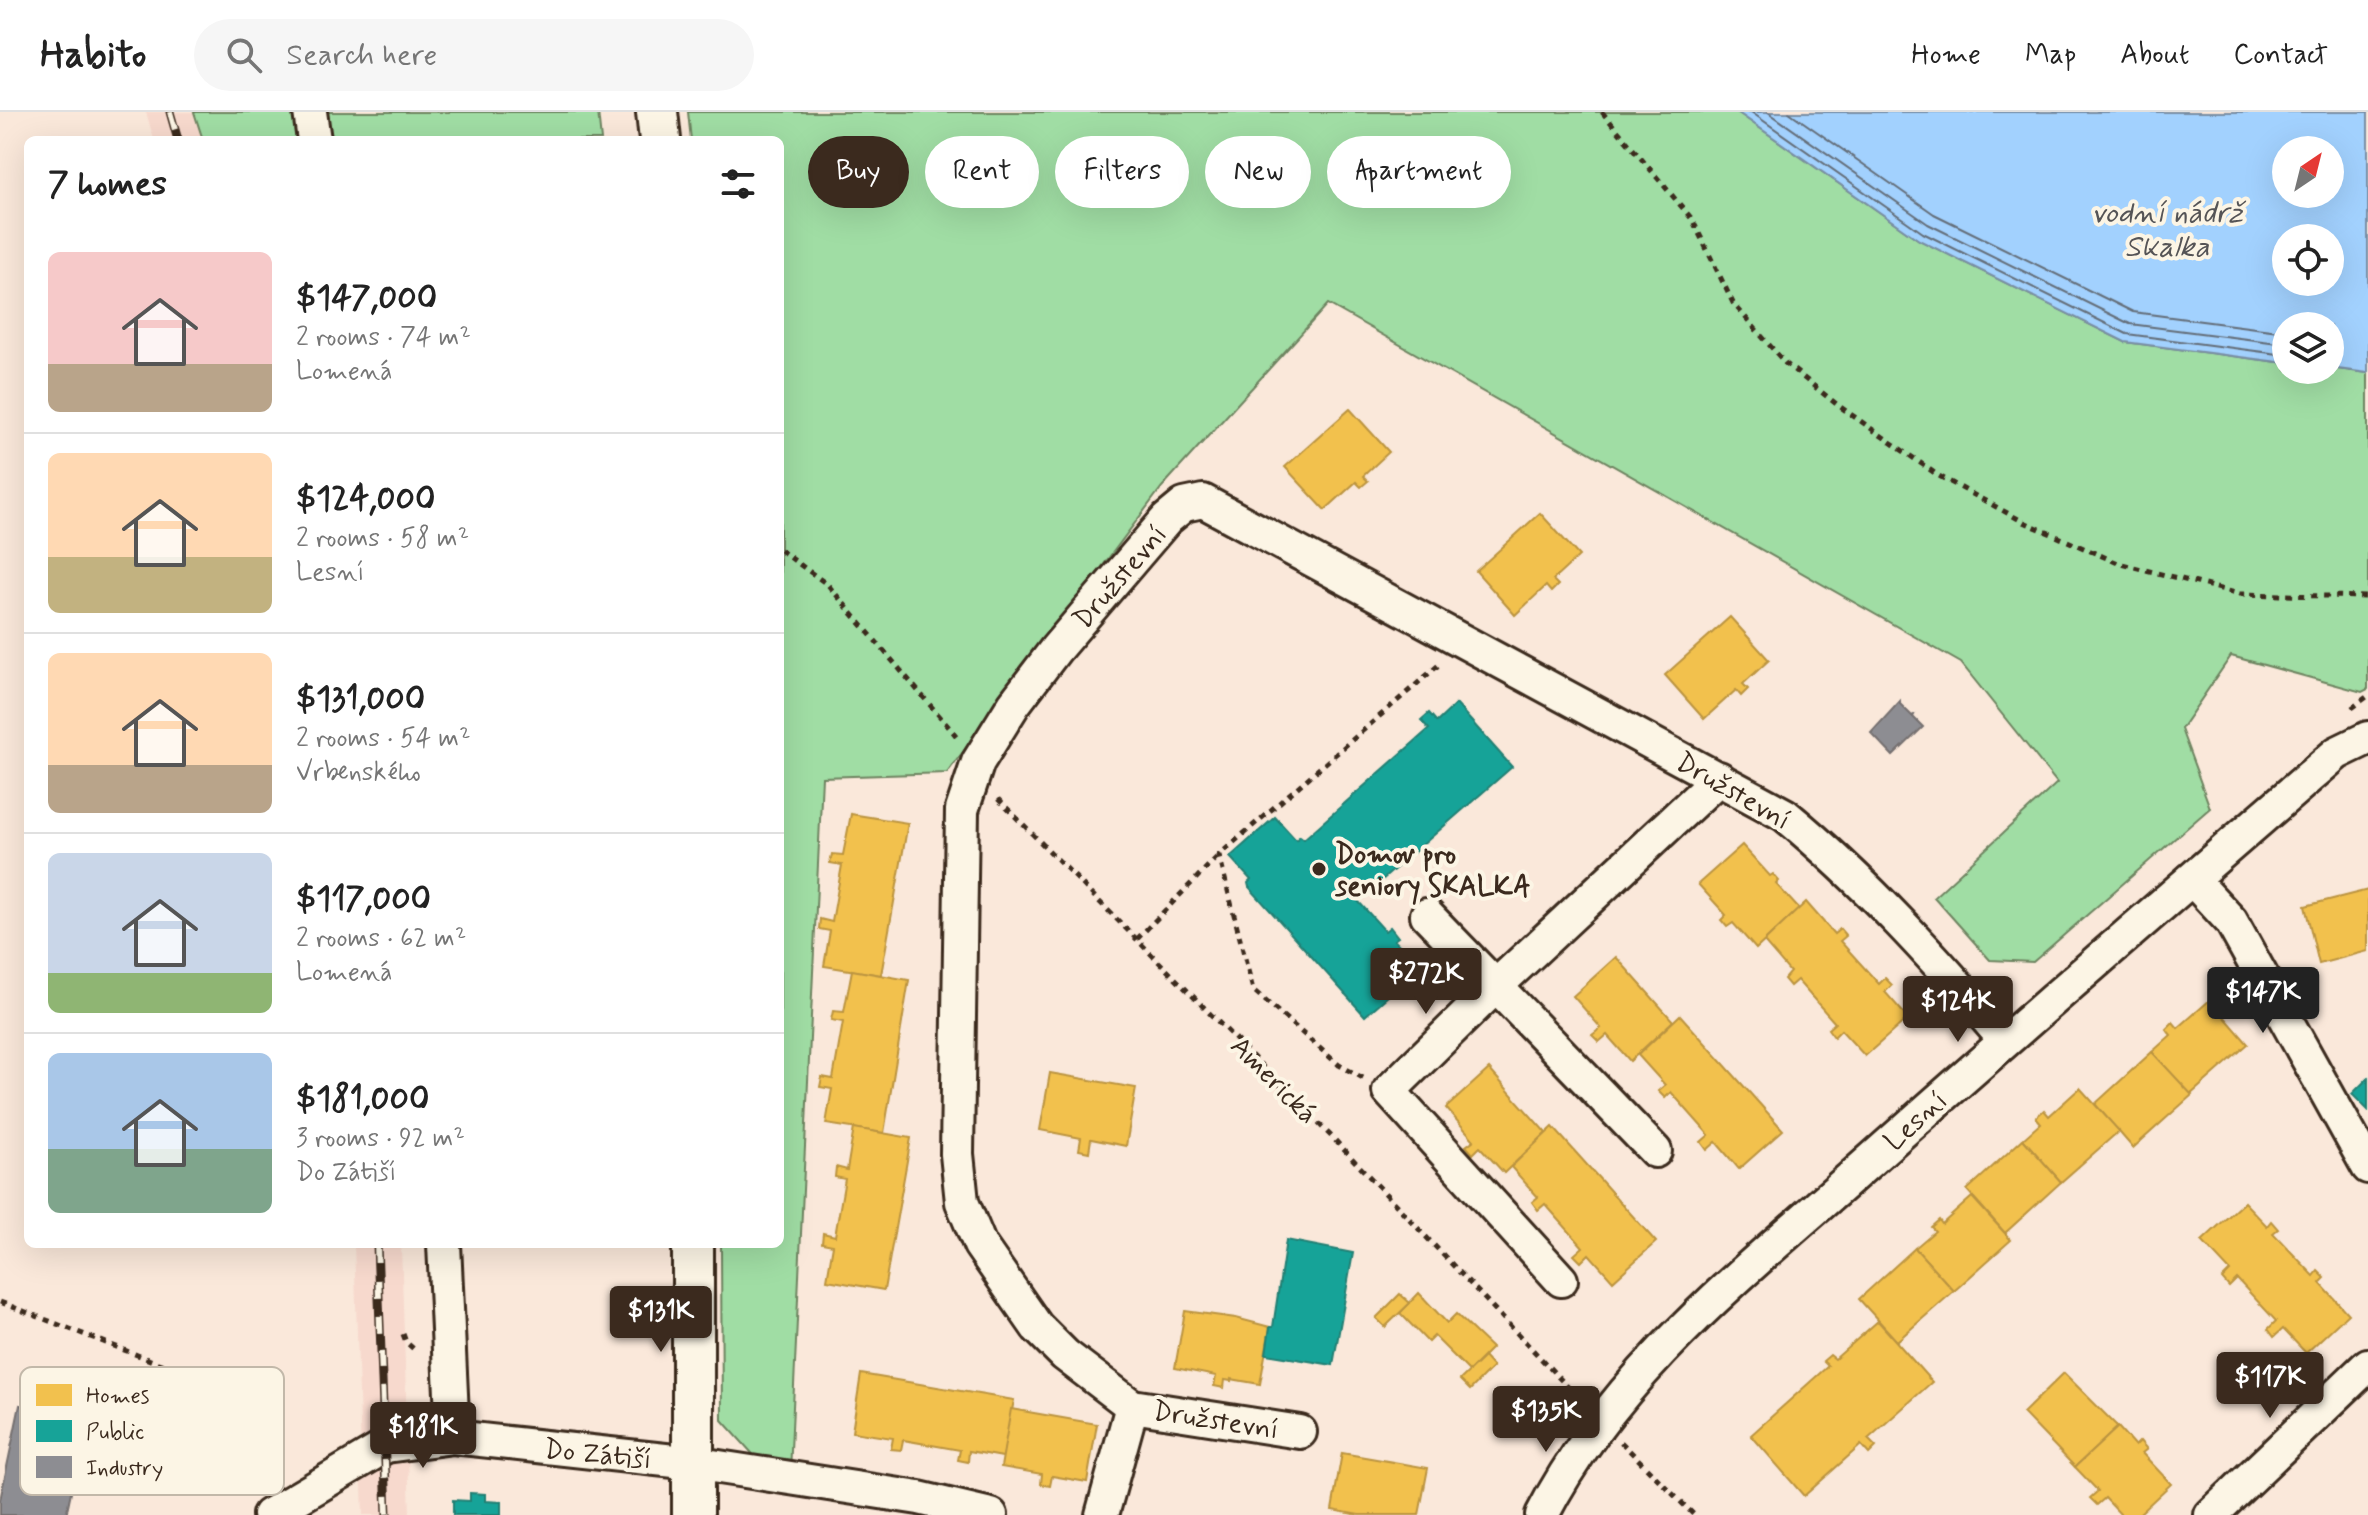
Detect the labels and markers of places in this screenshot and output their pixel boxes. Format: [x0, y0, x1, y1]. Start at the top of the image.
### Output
place label: Domov pro seniory SKALKA [1334, 837, 1531, 906]
marker: Domov pro seniory SKALKA [1310, 860, 1328, 878]
pin: $272K [1370, 948, 1482, 1016]
pin: $147K [2207, 967, 2319, 1035]
pin: $124K [1902, 976, 2014, 1044]
pin: $131K [605, 1286, 717, 1354]
pin: $117K [2214, 1352, 2326, 1420]
pin: $135K [1490, 1386, 1602, 1454]
pin: $181K [367, 1402, 479, 1470]

